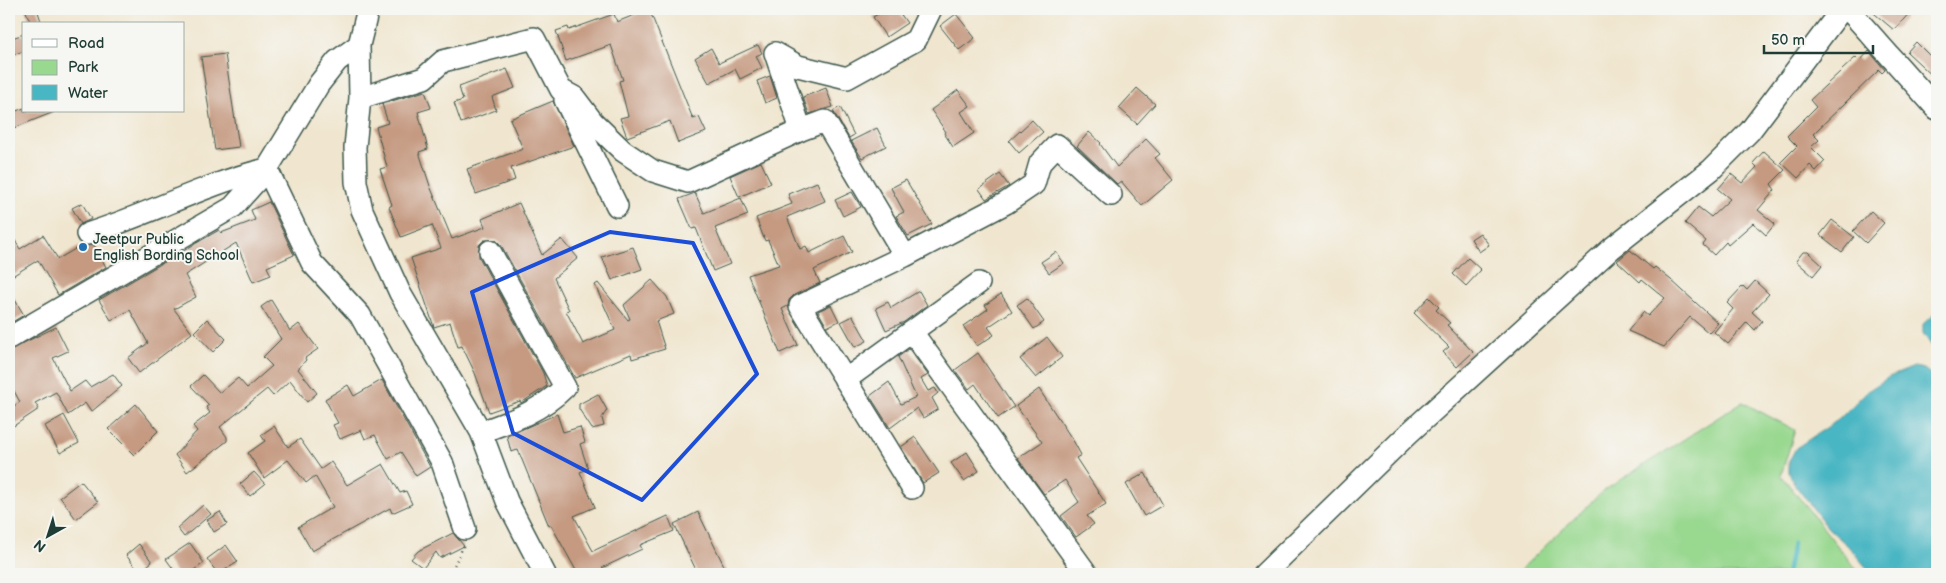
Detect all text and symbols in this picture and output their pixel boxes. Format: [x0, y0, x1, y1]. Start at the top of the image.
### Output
legend [22, 22, 185, 112]
scale bar [1764, 22, 1872, 54]
text: 50 m [1771, 31, 1805, 50]
text: Road [68, 34, 104, 53]
text: Park [68, 58, 99, 77]
text: Water [68, 84, 108, 103]
place label: Jeetpur Public English Bording School [93, 231, 239, 264]
marker: Jeetpur Public English Bording School [77, 241, 89, 253]
north arrow [22, 510, 72, 560]
text: N [31, 536, 50, 556]

